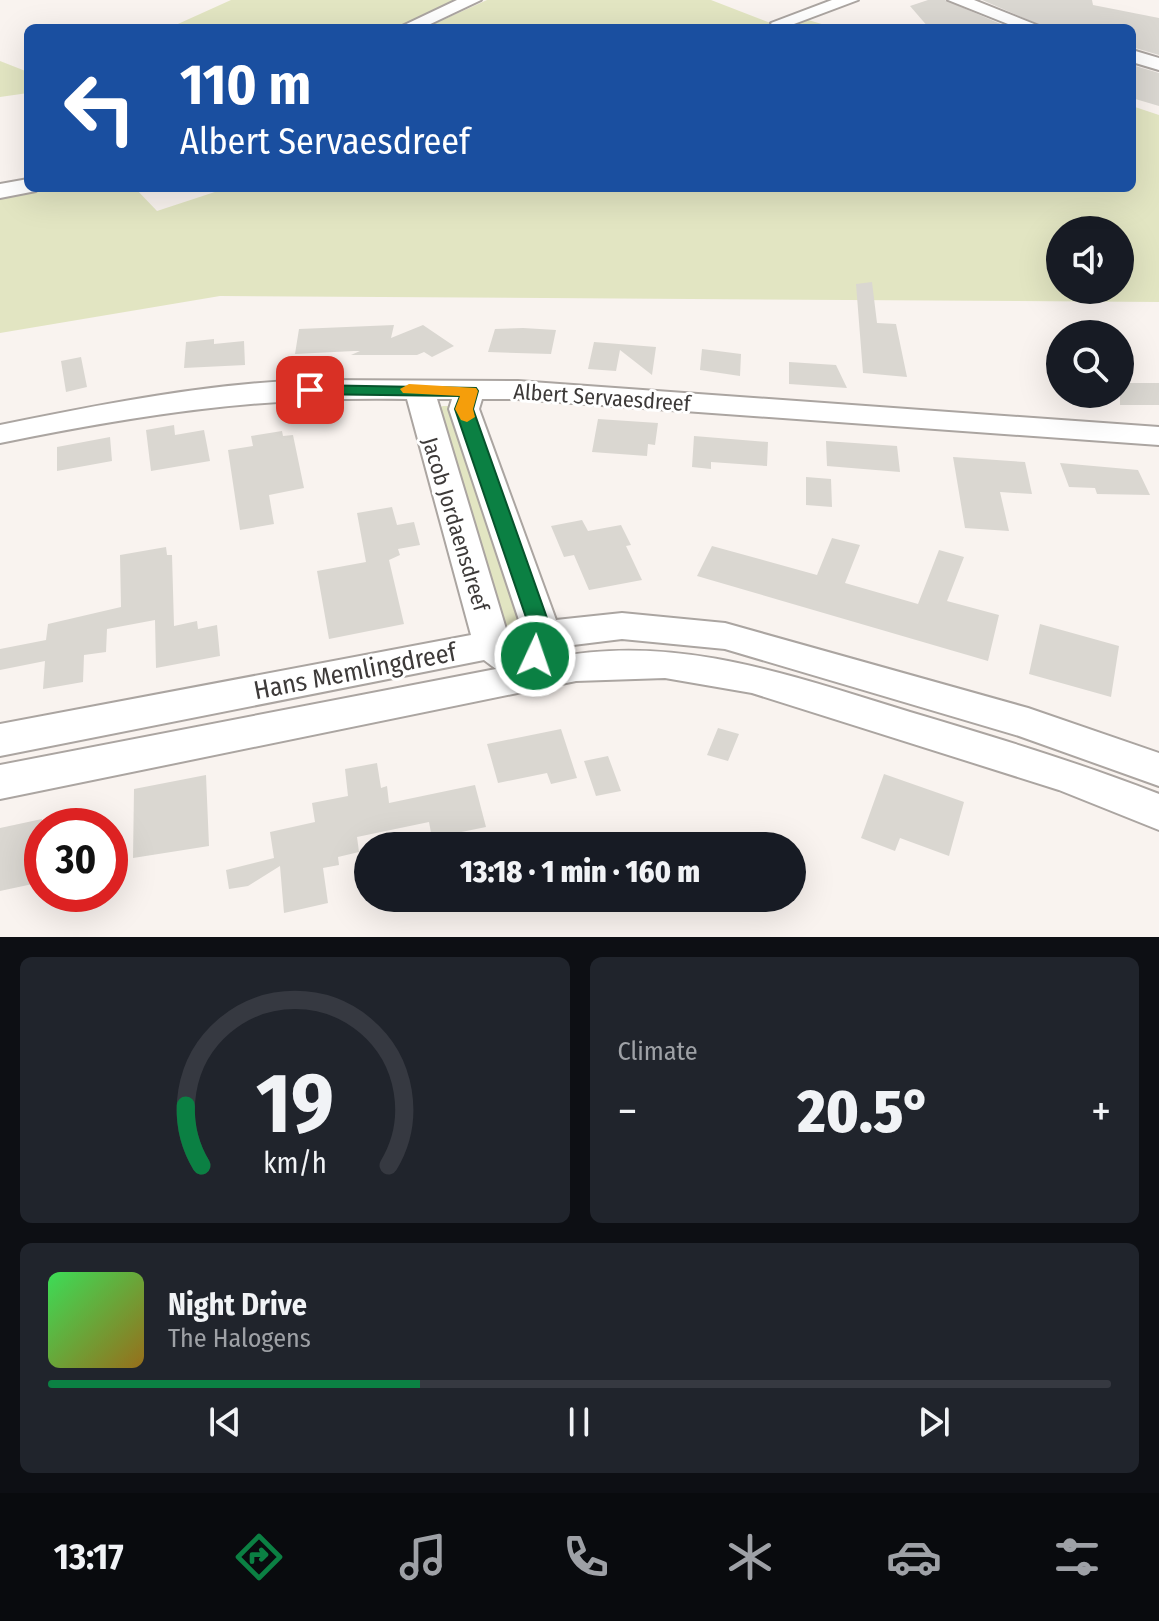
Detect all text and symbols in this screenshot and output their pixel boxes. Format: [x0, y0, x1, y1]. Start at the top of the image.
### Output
text: 110 m [180, 52, 311, 119]
icon: left [48, 56, 152, 160]
text: Albert Servaesdreef [180, 120, 470, 164]
map controls [1046, 216, 1134, 408]
button: sound [1046, 216, 1134, 304]
button: search [1046, 320, 1134, 408]
pin [276, 356, 344, 424]
icon: arrive [288, 368, 332, 412]
street label: Albert Servaesdreef [513, 378, 693, 417]
street label: Jacob Jordaensdreef [416, 434, 495, 616]
position arrow [493, 614, 577, 698]
street label: Hans Memlingdreef [251, 636, 461, 706]
speed limit sign: 30 [24, 808, 128, 912]
text: 13:18 · 1 min · 160 m [460, 854, 700, 890]
text: Climate [618, 1036, 698, 1067]
text: 19 [256, 1054, 334, 1154]
text: 20.5° [797, 1076, 931, 1148]
text: − [618, 1085, 637, 1138]
text: + [1091, 1085, 1111, 1138]
text: km/h [263, 1146, 327, 1181]
text: Night Drive [168, 1287, 307, 1323]
text: The Halogens [168, 1323, 311, 1354]
icon: previous [203, 1400, 247, 1444]
icon: pause [557, 1400, 601, 1444]
icon: next [912, 1400, 956, 1444]
icon: directions [231, 1529, 287, 1585]
icon: music [395, 1529, 451, 1585]
icon: phone [558, 1529, 614, 1585]
icon: climate [722, 1529, 778, 1585]
icon: car [886, 1529, 942, 1585]
icon: filters [1049, 1529, 1105, 1585]
text: 13:17 [54, 1535, 124, 1579]

